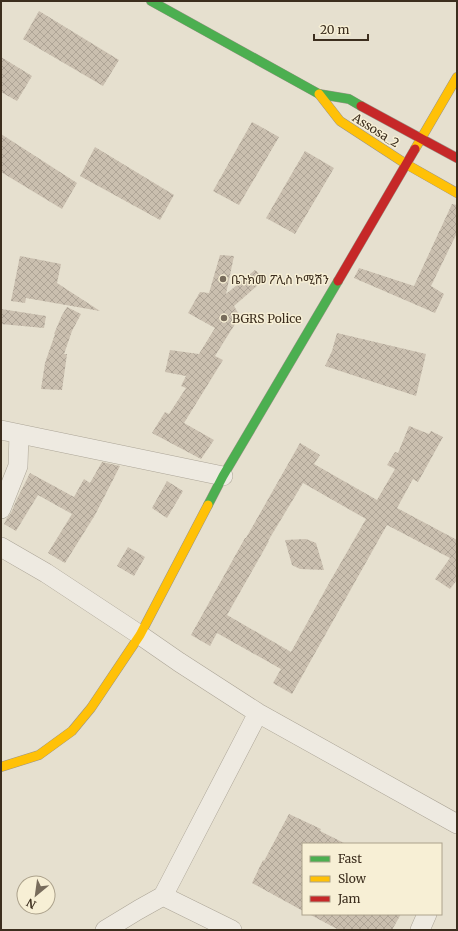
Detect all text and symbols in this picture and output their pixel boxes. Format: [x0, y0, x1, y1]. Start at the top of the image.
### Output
scale bar [314, 16, 368, 42]
text: 20 m [320, 22, 349, 37]
street label: Assosa_2 [349, 109, 402, 150]
place label: ቤጉክመ ፖሊስ ኮሚሽን [231, 272, 329, 287]
marker: ቤጉክመ ፖሊስ ኮሚሽን [218, 274, 228, 284]
place label: BGRS Police [232, 311, 302, 326]
marker: BGRS Police [219, 313, 229, 323]
legend [302, 843, 442, 915]
text: Fast [338, 851, 362, 866]
text: Slow [338, 871, 367, 886]
north arrow [16, 875, 56, 915]
text: Jam [337, 891, 361, 906]
text: N [24, 895, 38, 912]

